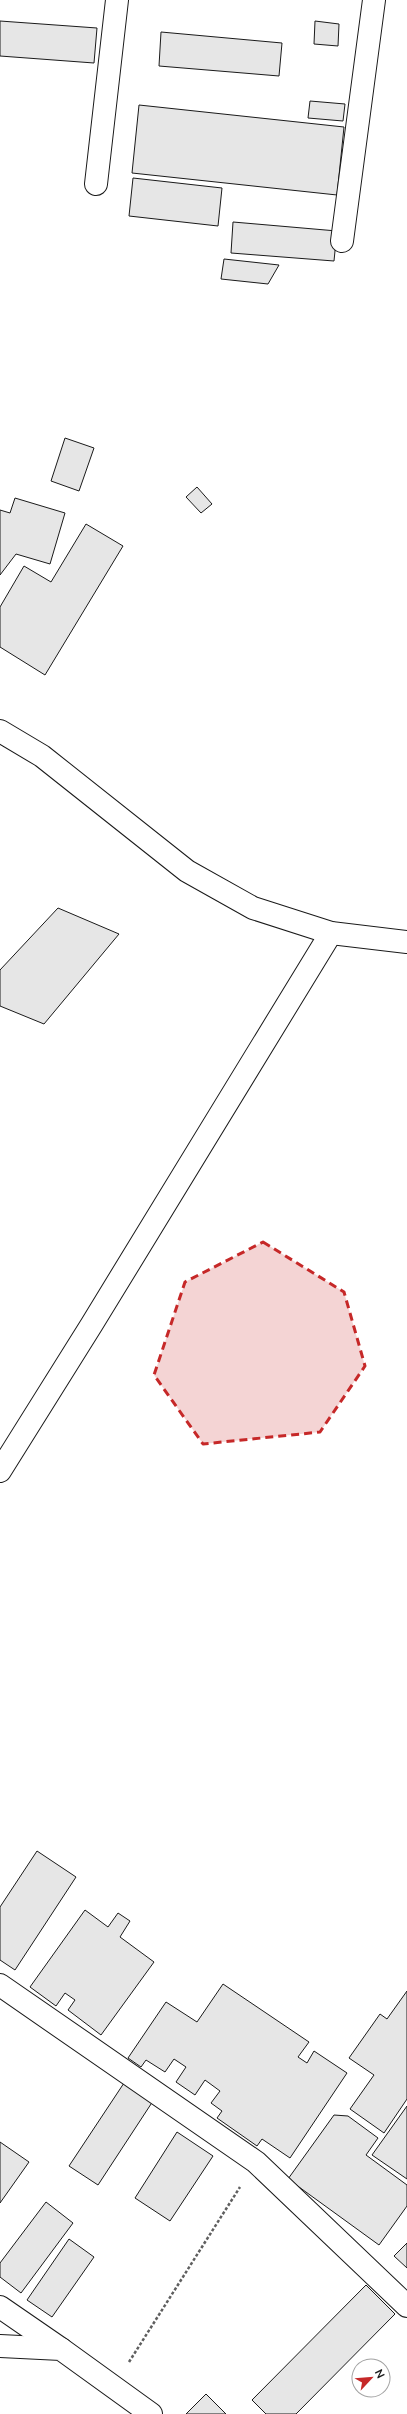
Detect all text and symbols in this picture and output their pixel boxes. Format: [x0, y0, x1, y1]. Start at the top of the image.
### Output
north arrow [351, 2358, 391, 2398]
text: N [371, 2367, 388, 2381]

